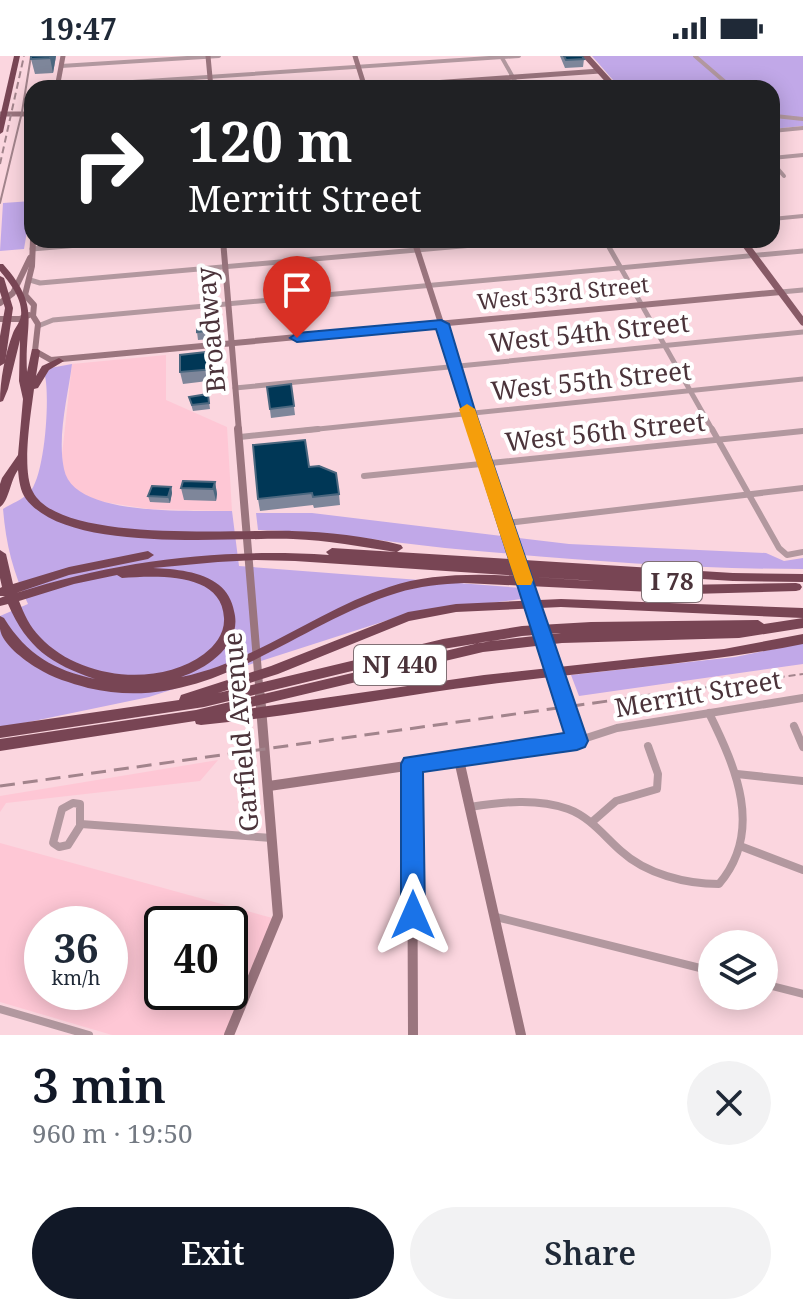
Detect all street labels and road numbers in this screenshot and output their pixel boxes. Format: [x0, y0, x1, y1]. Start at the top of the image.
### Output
street label: Broadway [187, 265, 233, 394]
street label: West 53rd Street [476, 268, 650, 316]
street label: West 54th Street [487, 304, 691, 360]
street label: West 55th Street [489, 352, 693, 408]
street label: West 56th Street [503, 403, 707, 459]
road number: I 78 [642, 562, 702, 602]
street label: Garfield Avenue [213, 631, 267, 833]
road number: NJ 440 [354, 645, 446, 685]
street label: Merritt Street [612, 661, 784, 725]

